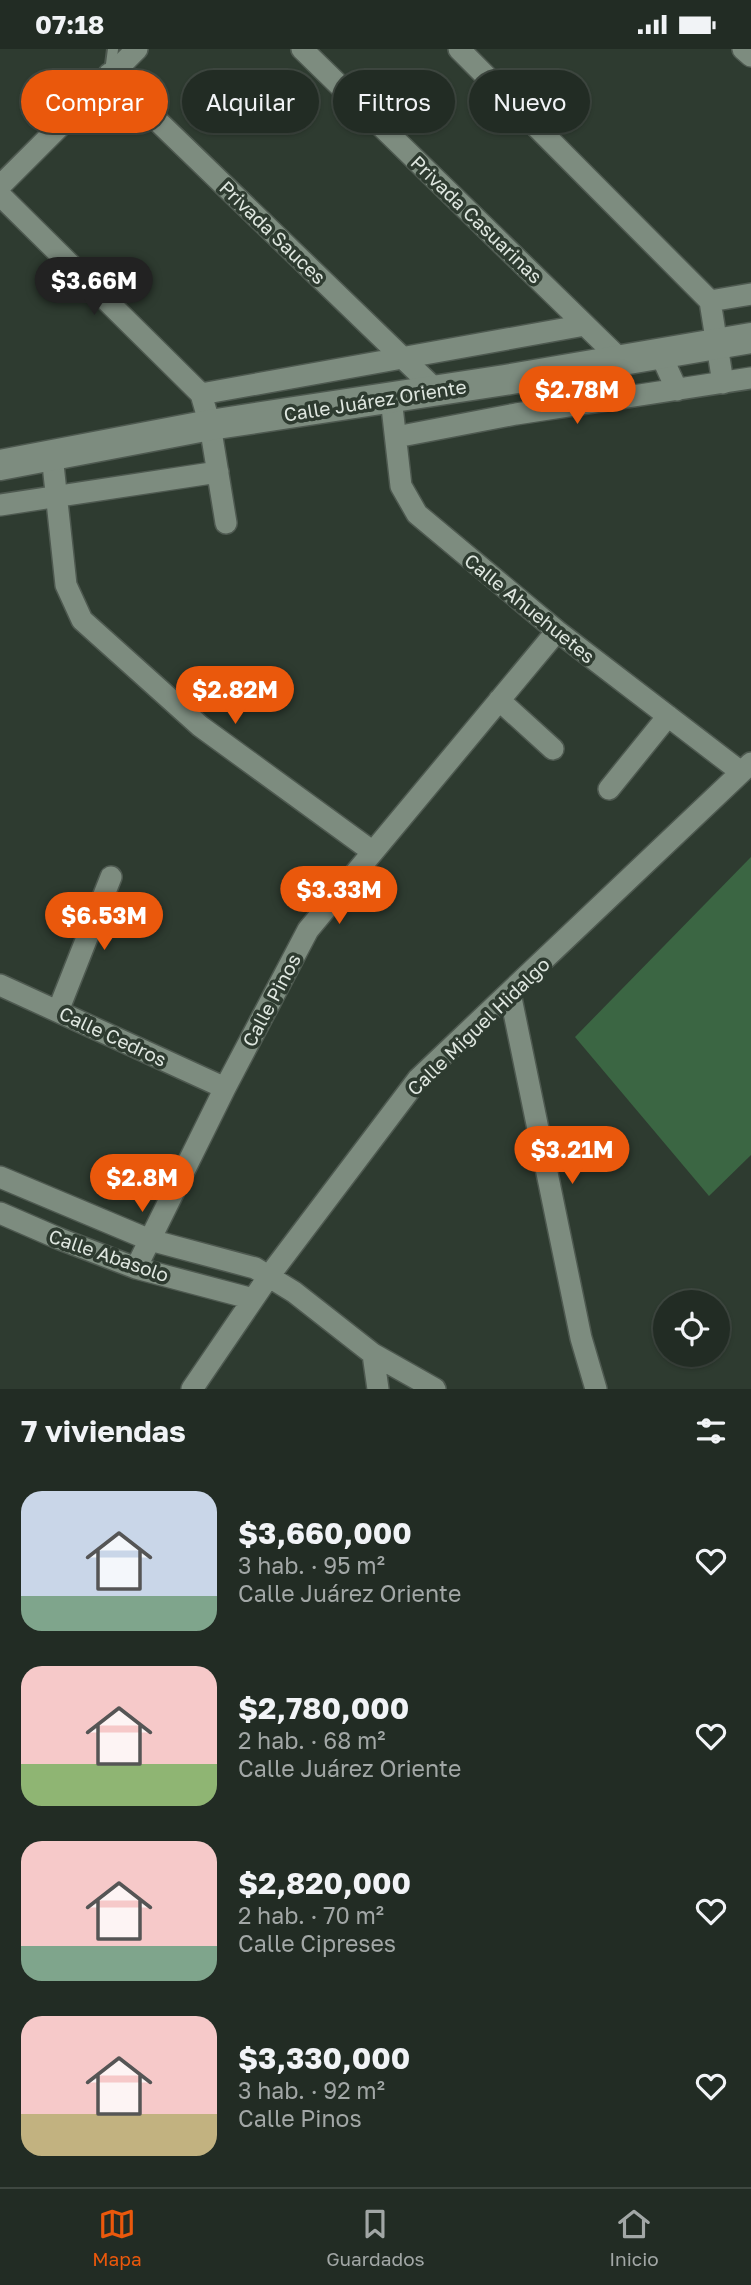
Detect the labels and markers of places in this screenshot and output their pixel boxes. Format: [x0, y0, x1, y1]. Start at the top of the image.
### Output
pin: $3.66M [37, 257, 151, 317]
pin: $2.78M [520, 367, 634, 426]
pin: $2.82M [178, 667, 292, 726]
pin: $3.33M [282, 867, 396, 926]
pin: $6.53M [47, 893, 161, 952]
pin: $3.21M [515, 1127, 629, 1186]
pin: $2.8M [93, 1155, 191, 1214]

